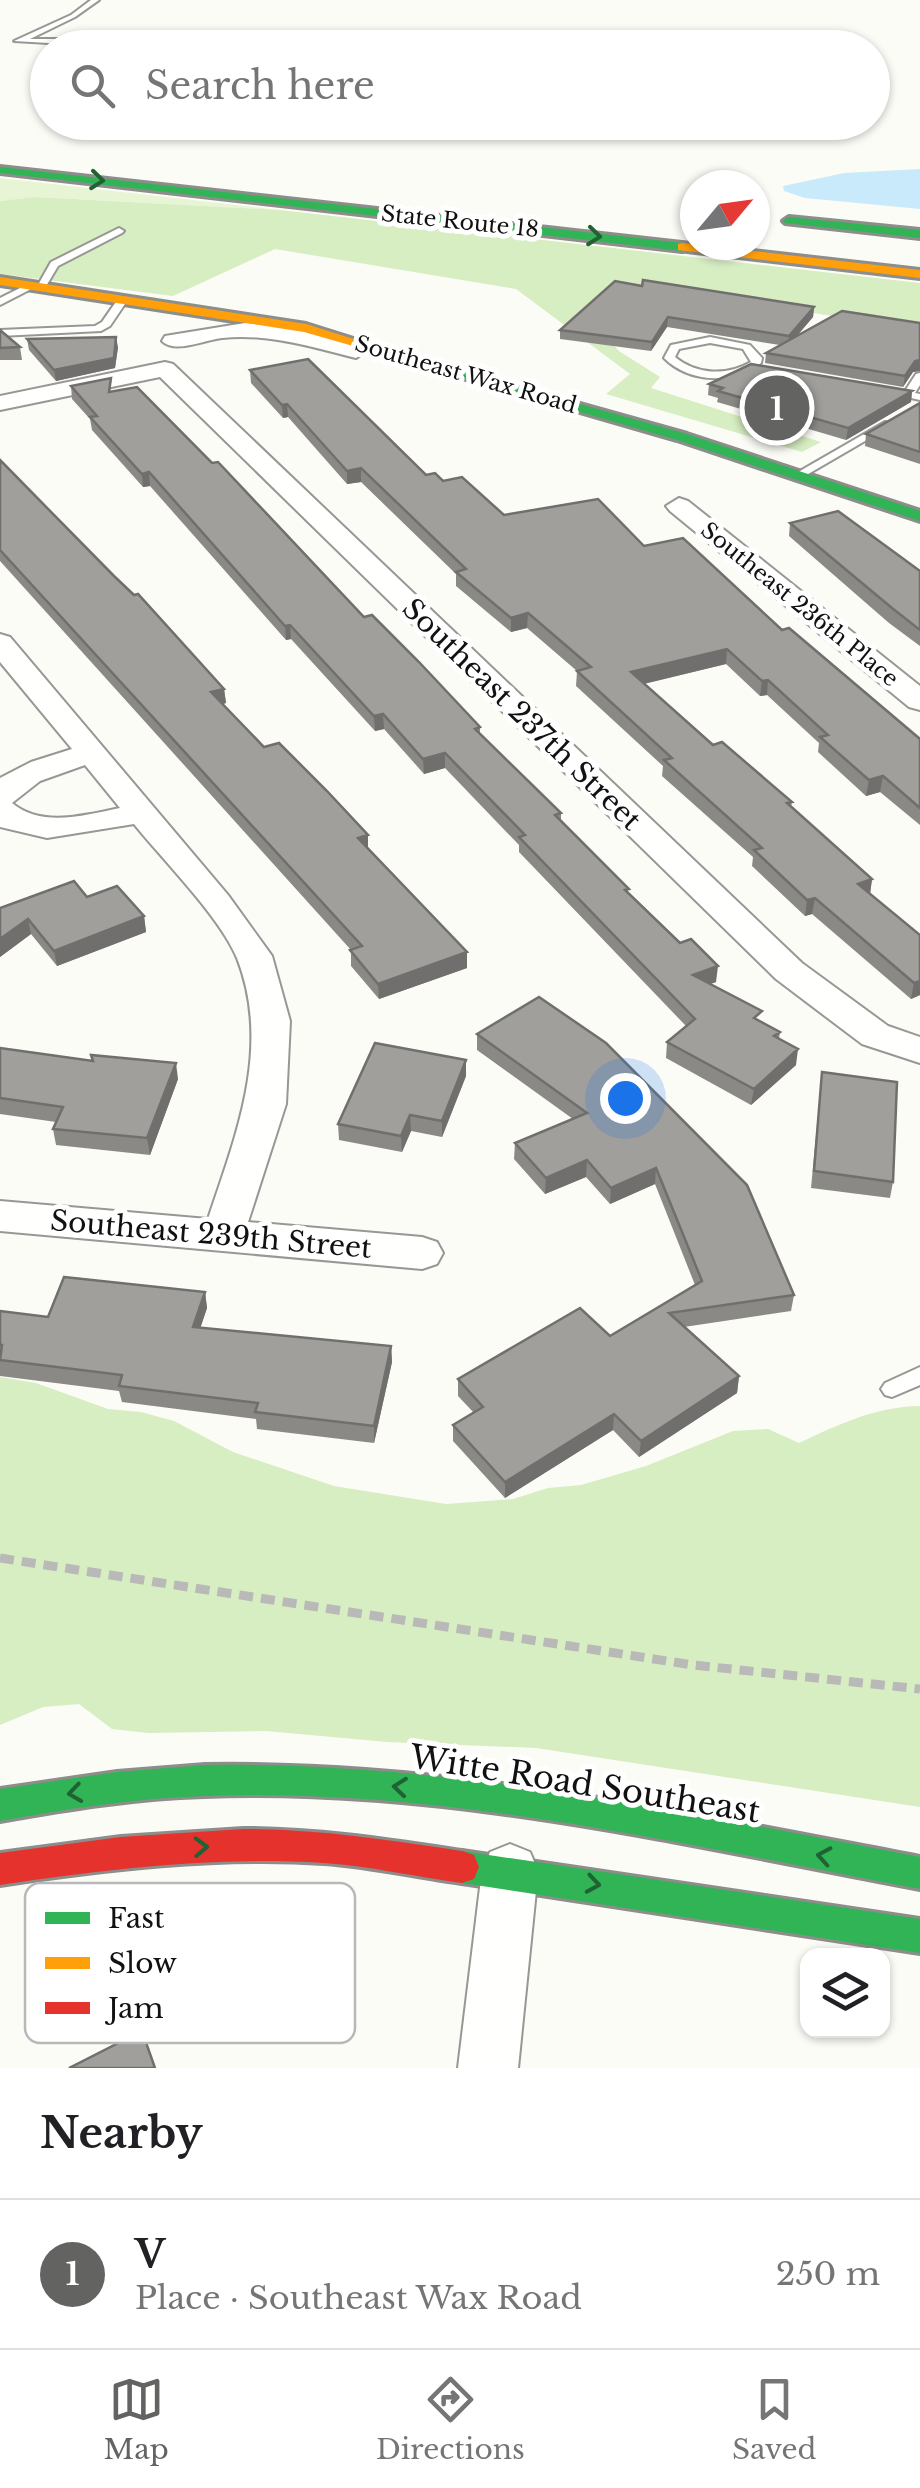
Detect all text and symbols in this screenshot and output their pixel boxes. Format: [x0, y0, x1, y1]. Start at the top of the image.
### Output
search box [30, 30, 890, 140]
icon: search [65, 58, 120, 113]
text: Search here [145, 62, 375, 109]
one-way arrow [89, 169, 105, 190]
north arrow [680, 170, 770, 260]
street label: State Route 18 [380, 200, 540, 243]
one-way arrow [586, 225, 602, 246]
street label: Southeast Wax Road [352, 330, 580, 419]
pin: 1 [744, 370, 810, 446]
street label: Southeast 236th Place [696, 516, 904, 692]
street label: Southeast 237th Street [395, 591, 649, 838]
your location [600, 1073, 651, 1124]
street label: Southeast 239th Street [49, 1203, 374, 1266]
street label: Witte Road Southeast [406, 1736, 763, 1831]
one-way arrow [391, 1777, 407, 1799]
one-way arrow [67, 1782, 84, 1803]
one-way arrow [194, 1837, 210, 1858]
one-way arrow [816, 1846, 832, 1867]
one-way arrow [585, 1873, 602, 1894]
legend [25, 1883, 355, 2043]
text: Fast [108, 1901, 165, 1936]
text: Slow [108, 1946, 177, 1981]
map controls [800, 1948, 890, 2038]
button: layers [800, 1948, 890, 2038]
text: Jam [104, 1991, 164, 2026]
text: Nearby [40, 2107, 203, 2159]
text: V [135, 2231, 166, 2278]
text: 1 [66, 2254, 79, 2294]
text: 250 m [776, 2254, 880, 2294]
text: Place · Southeast Wax Road [135, 2278, 582, 2318]
tab: Map [104, 2372, 169, 2467]
tab: Directions [376, 2372, 525, 2467]
tab: Saved [732, 2372, 816, 2467]

